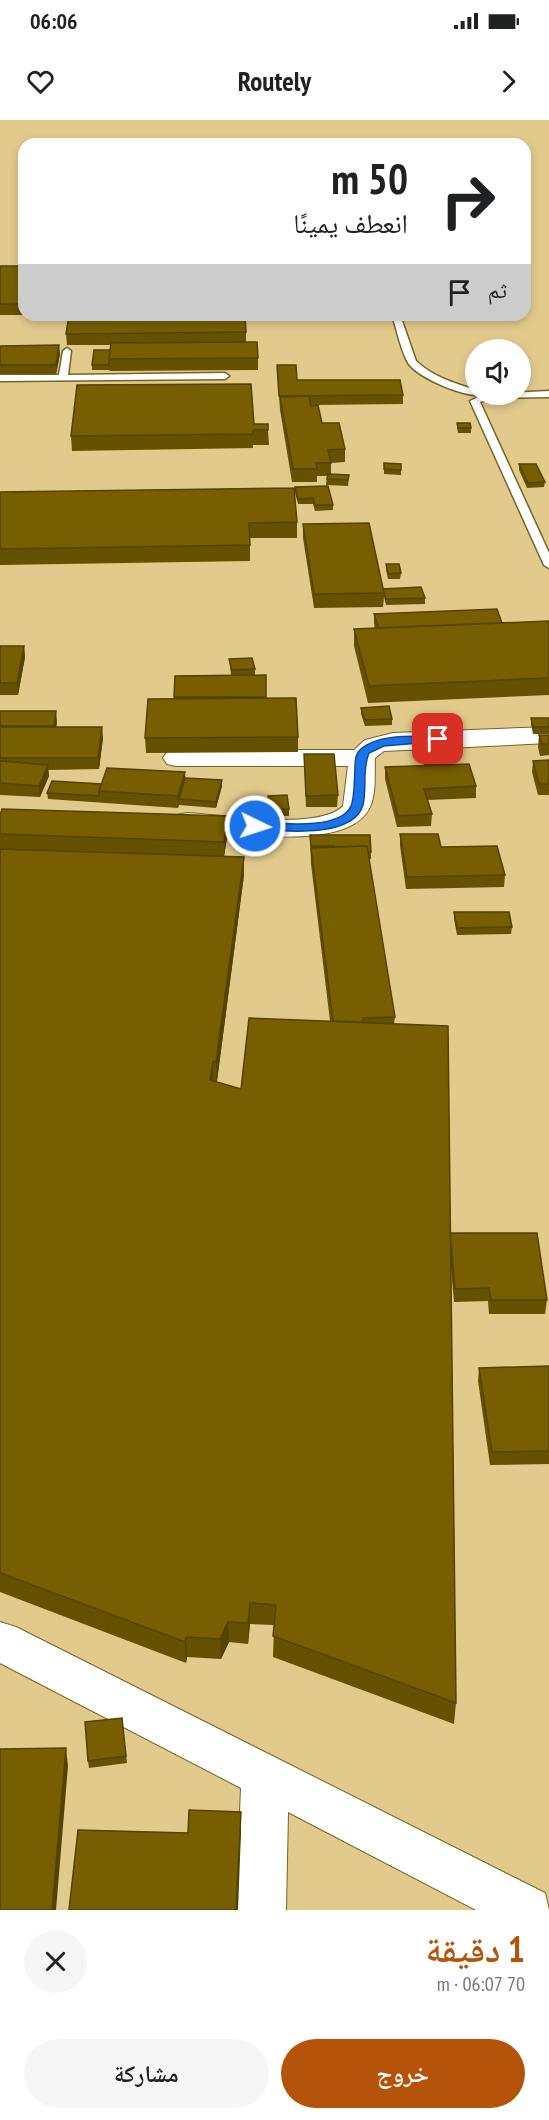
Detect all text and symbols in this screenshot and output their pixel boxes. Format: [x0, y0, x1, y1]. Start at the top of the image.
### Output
text: 06:06 [30, 7, 78, 35]
text: Routely [238, 64, 311, 98]
icon: heart [24, 65, 57, 98]
icon: forward [492, 65, 525, 98]
text: 50 m [331, 151, 408, 206]
icon: right [429, 162, 507, 240]
text: انعطف يمينًا [293, 206, 408, 240]
icon: arrive [443, 276, 476, 309]
text: ثم [488, 276, 507, 304]
map controls [465, 339, 531, 405]
button: sound [465, 339, 531, 405]
pin [412, 713, 463, 764]
icon: arrive [421, 722, 454, 755]
position arrow [223, 794, 287, 858]
text: 1 دقيقة [426, 1925, 525, 1972]
button: close [24, 1930, 87, 1993]
text: 70 m · 06:07 [437, 1971, 525, 1997]
button: مشاركة [24, 2039, 269, 2108]
button: خروج [281, 2039, 525, 2108]

